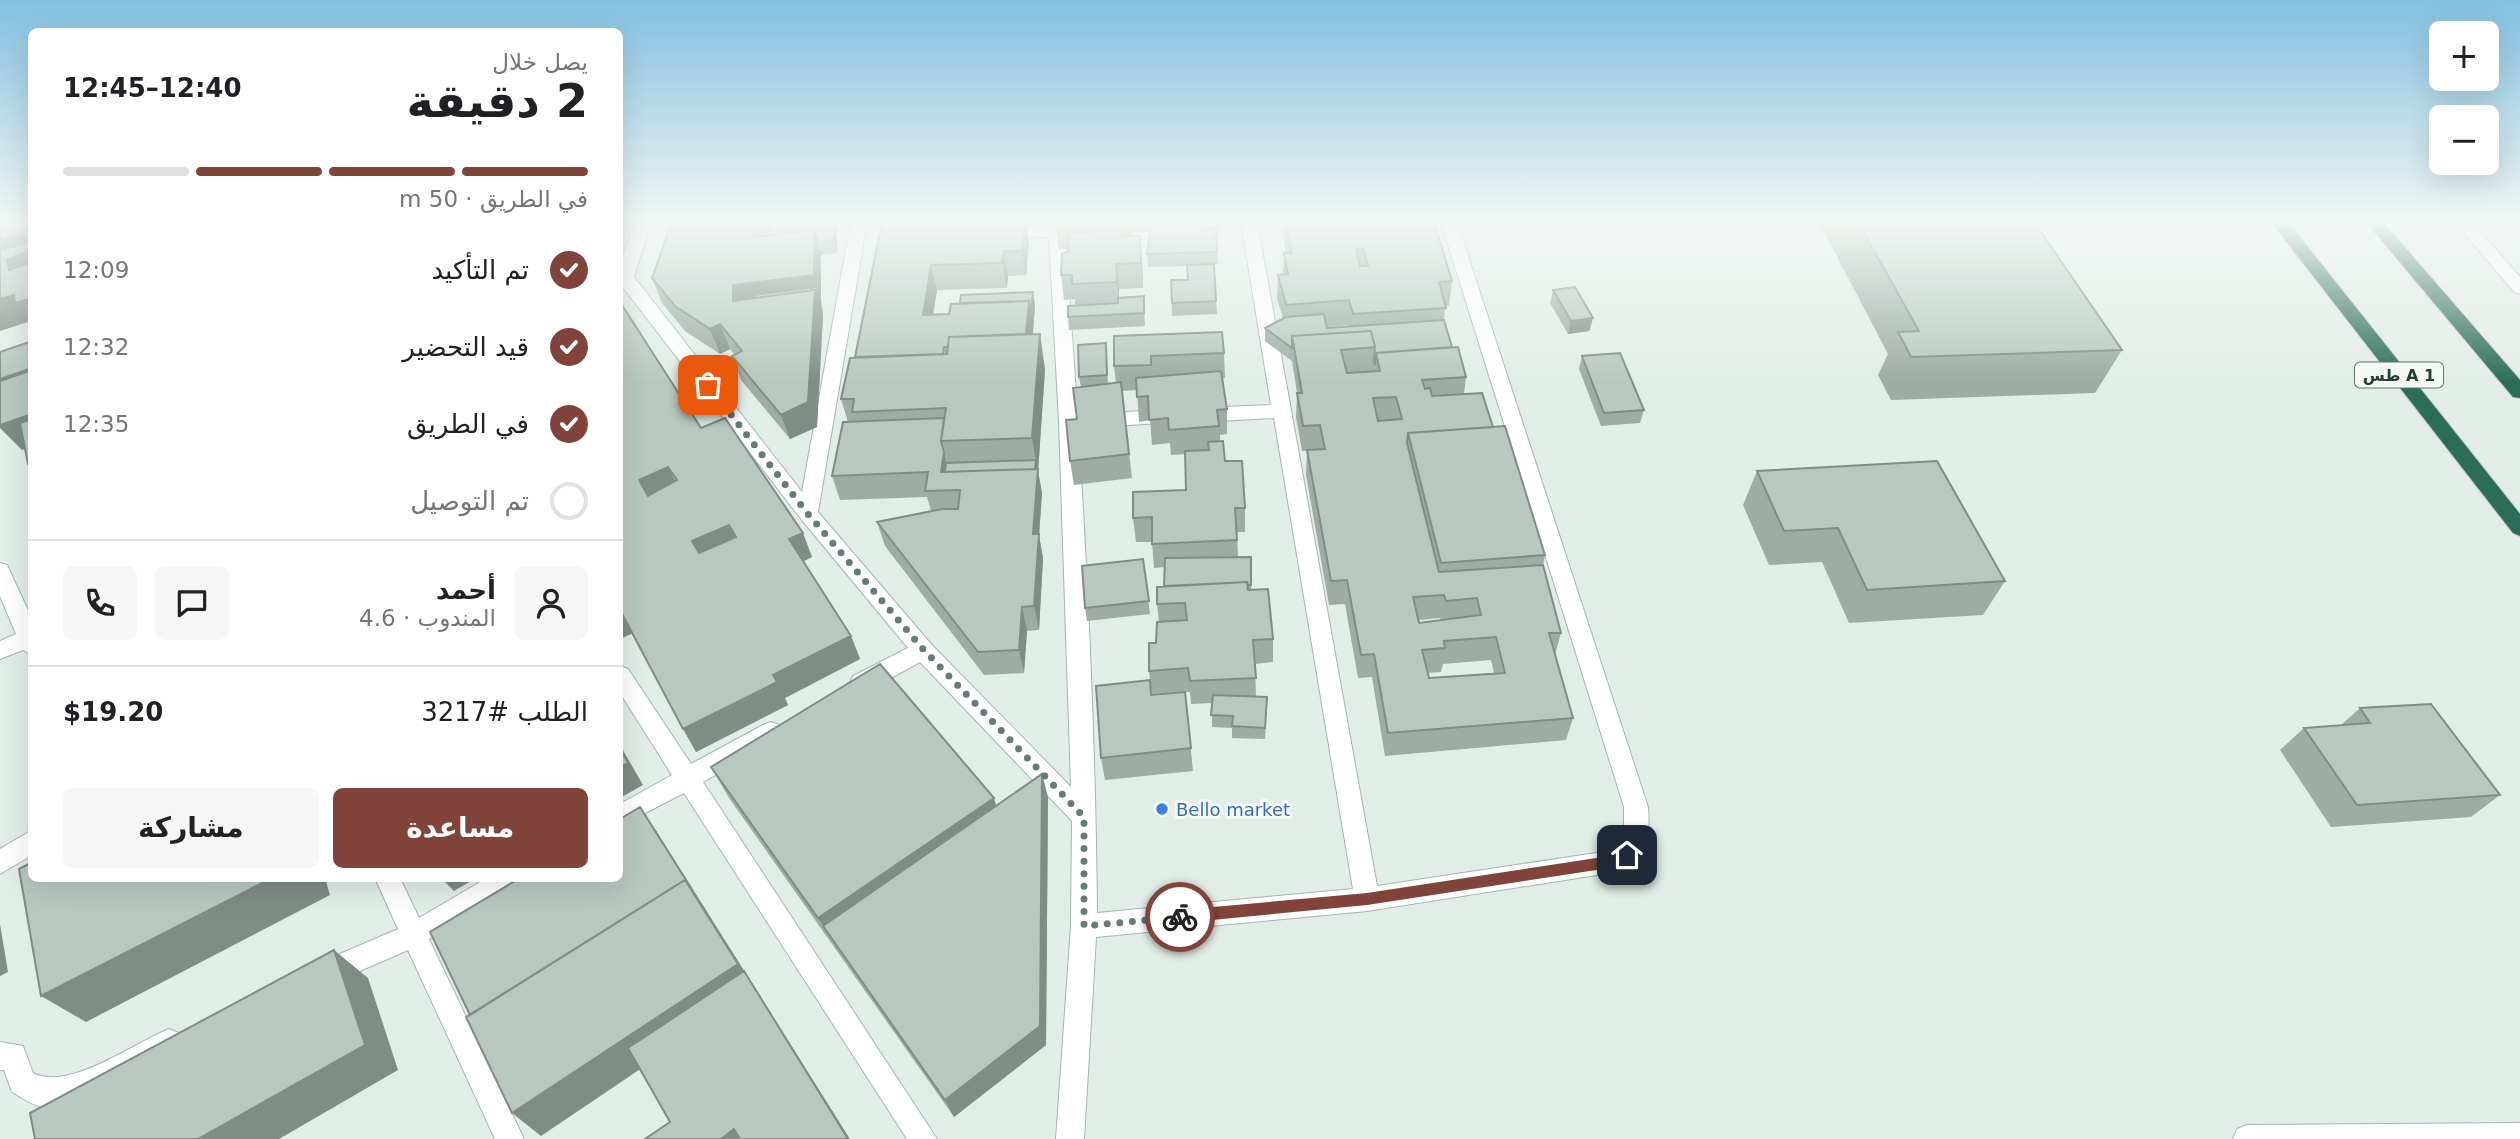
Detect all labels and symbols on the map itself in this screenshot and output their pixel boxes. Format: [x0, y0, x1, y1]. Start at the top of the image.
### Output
pin [678, 355, 738, 415]
road number: طس A 1 [2355, 362, 2443, 388]
place label: Bello market [1176, 799, 1290, 820]
marker: Bello market [1154, 801, 1170, 817]
pin [1597, 825, 1657, 885]
courier [1145, 882, 1215, 952]

